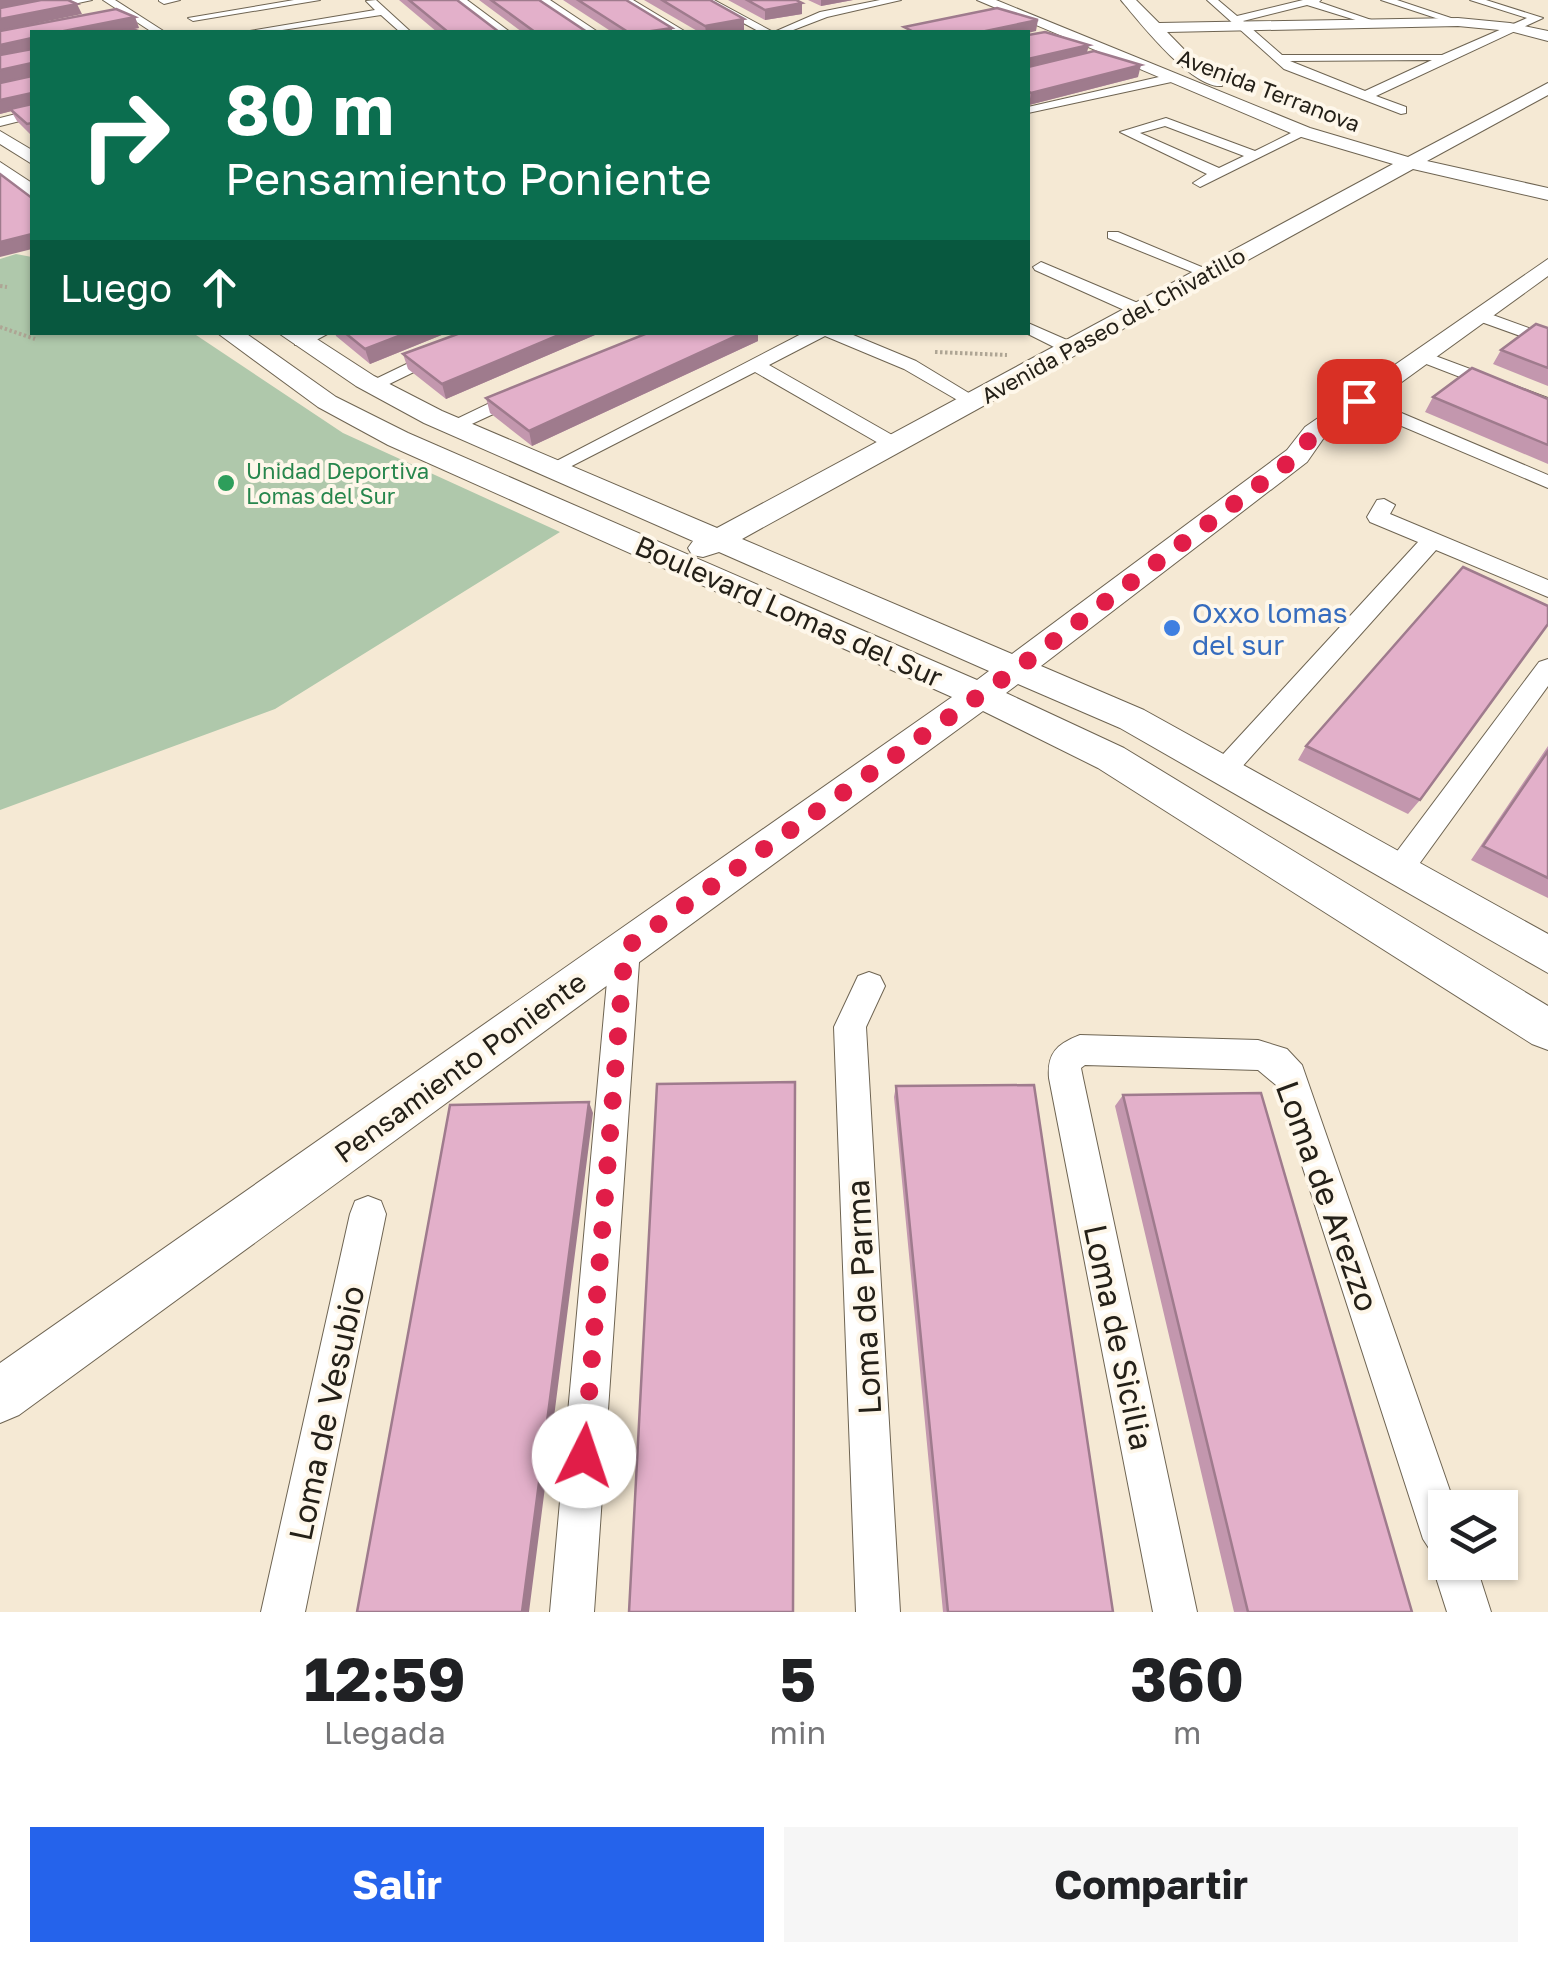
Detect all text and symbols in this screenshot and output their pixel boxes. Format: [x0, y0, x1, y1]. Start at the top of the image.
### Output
street label: Avenida Terranova [1174, 43, 1364, 137]
text: 80 m [225, 66, 394, 150]
icon: right [60, 70, 190, 200]
text: Pensamiento Poniente [225, 151, 712, 205]
street label: Avenida Paseo del Chivatillo [976, 241, 1250, 409]
icon: ahead [192, 260, 247, 315]
text: Luego [60, 265, 172, 310]
pin [1317, 359, 1402, 444]
icon: arrive [1332, 374, 1387, 429]
place label: Unidad Deportiva Lomas del Sur [246, 457, 429, 509]
marker: Unidad Deportiva Lomas del Sur [215, 472, 237, 494]
street label: Boulevard Lomas del Sur [630, 528, 948, 694]
place label: Oxxo lomas del sur [1192, 596, 1348, 661]
marker: Oxxo lomas del sur [1161, 617, 1183, 639]
street label: Pensamiento Poniente [328, 965, 592, 1169]
street label: Loma de Arezzo [1269, 1076, 1387, 1316]
street label: Loma de Parma [838, 1178, 888, 1416]
street label: Loma de Sicilia [1077, 1221, 1161, 1453]
street label: Loma de Vesubio [280, 1282, 372, 1544]
position arrow [532, 1404, 636, 1508]
map controls [1428, 1490, 1518, 1580]
button: layers [1428, 1490, 1518, 1580]
text: 12:59 [304, 1642, 465, 1714]
text: 5 [780, 1642, 816, 1714]
text: 360 [1130, 1642, 1244, 1714]
text: Llegada [324, 1713, 446, 1751]
text: min [770, 1713, 826, 1751]
text: m [1173, 1713, 1201, 1751]
button: Salir [30, 1827, 764, 1942]
button: Compartir [784, 1827, 1518, 1942]

